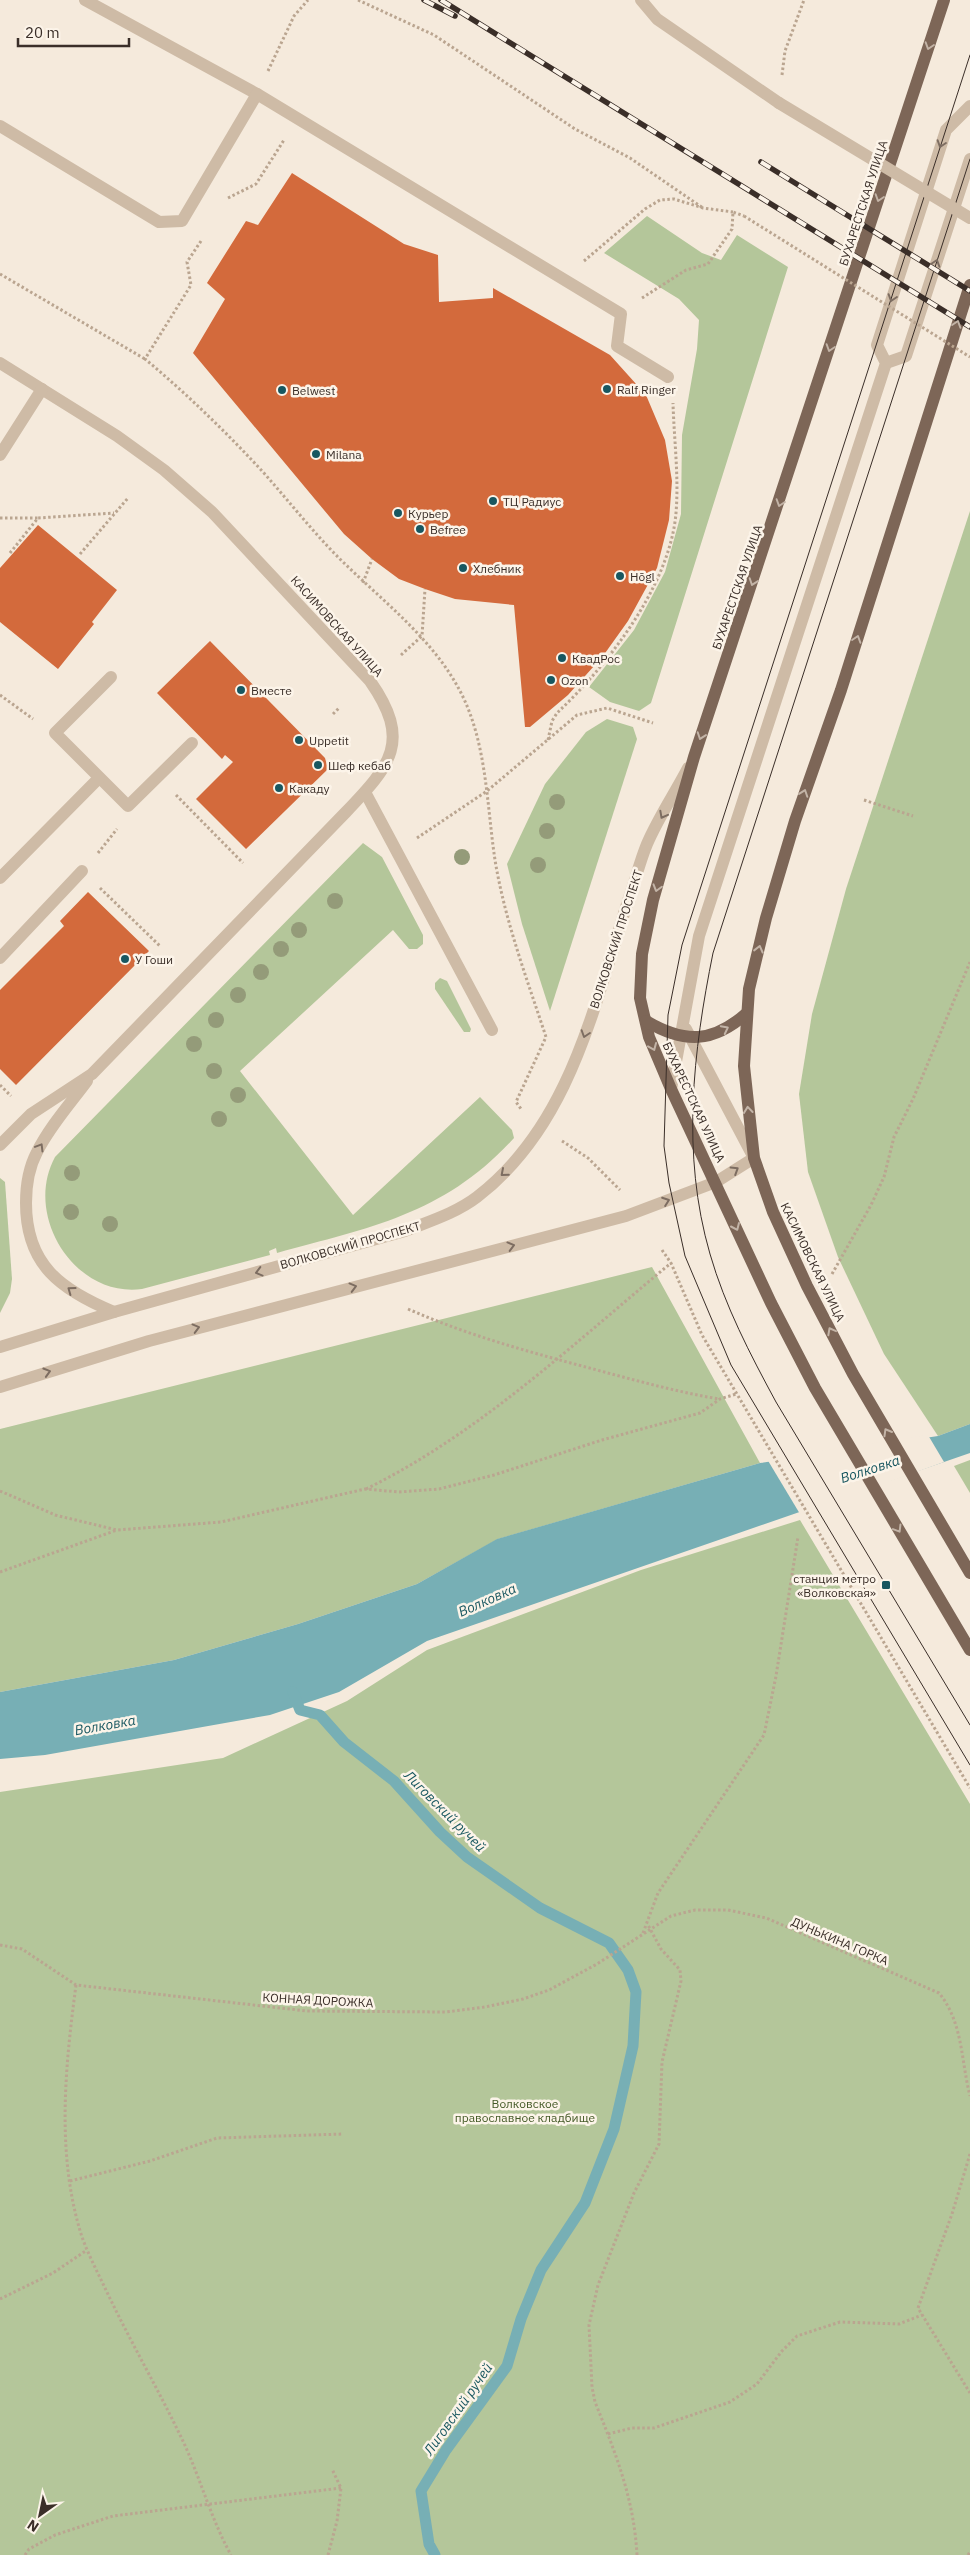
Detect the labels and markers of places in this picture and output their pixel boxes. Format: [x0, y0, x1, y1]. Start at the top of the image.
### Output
place label: Ralf Ringer [617, 382, 676, 397]
place label: Belwest [292, 383, 335, 398]
marker: Ralf Ringer [601, 383, 613, 395]
marker: Belwest [276, 384, 288, 396]
place label: Milana [326, 447, 362, 462]
marker: Milana [310, 448, 322, 460]
place label: ТЦ Радиус [503, 494, 561, 509]
marker: ТЦ Радиус [487, 495, 499, 507]
place label: Курьер [408, 506, 448, 521]
marker: Курьер [392, 507, 404, 519]
place label: Befree [430, 522, 466, 537]
marker: Befree [414, 523, 426, 535]
place label: Хлебник [473, 561, 522, 576]
marker: Хлебник [457, 562, 469, 574]
place label: Hōgl [630, 569, 655, 584]
marker: Hōgl [614, 570, 626, 582]
place label: КвадРос [572, 651, 620, 666]
marker: КвадРос [556, 652, 568, 664]
place label: Ozon [561, 673, 588, 688]
marker: Ozon [545, 674, 557, 686]
place label: Вместе [251, 683, 292, 698]
marker: Вместе [235, 684, 247, 696]
place label: Uppetit [309, 733, 349, 748]
marker: Uppetit [293, 734, 305, 746]
place label: Шеф кебаб [328, 758, 391, 773]
marker: Шеф кебаб [312, 759, 324, 771]
place label: Какаду [289, 781, 330, 796]
marker: Какаду [273, 782, 285, 794]
place label: У Гоши [135, 952, 173, 967]
marker: У Гоши [119, 953, 131, 965]
place label: станция метро «Волковская» [793, 1571, 876, 1600]
marker: станция метро «Волковская» [880, 1579, 892, 1591]

